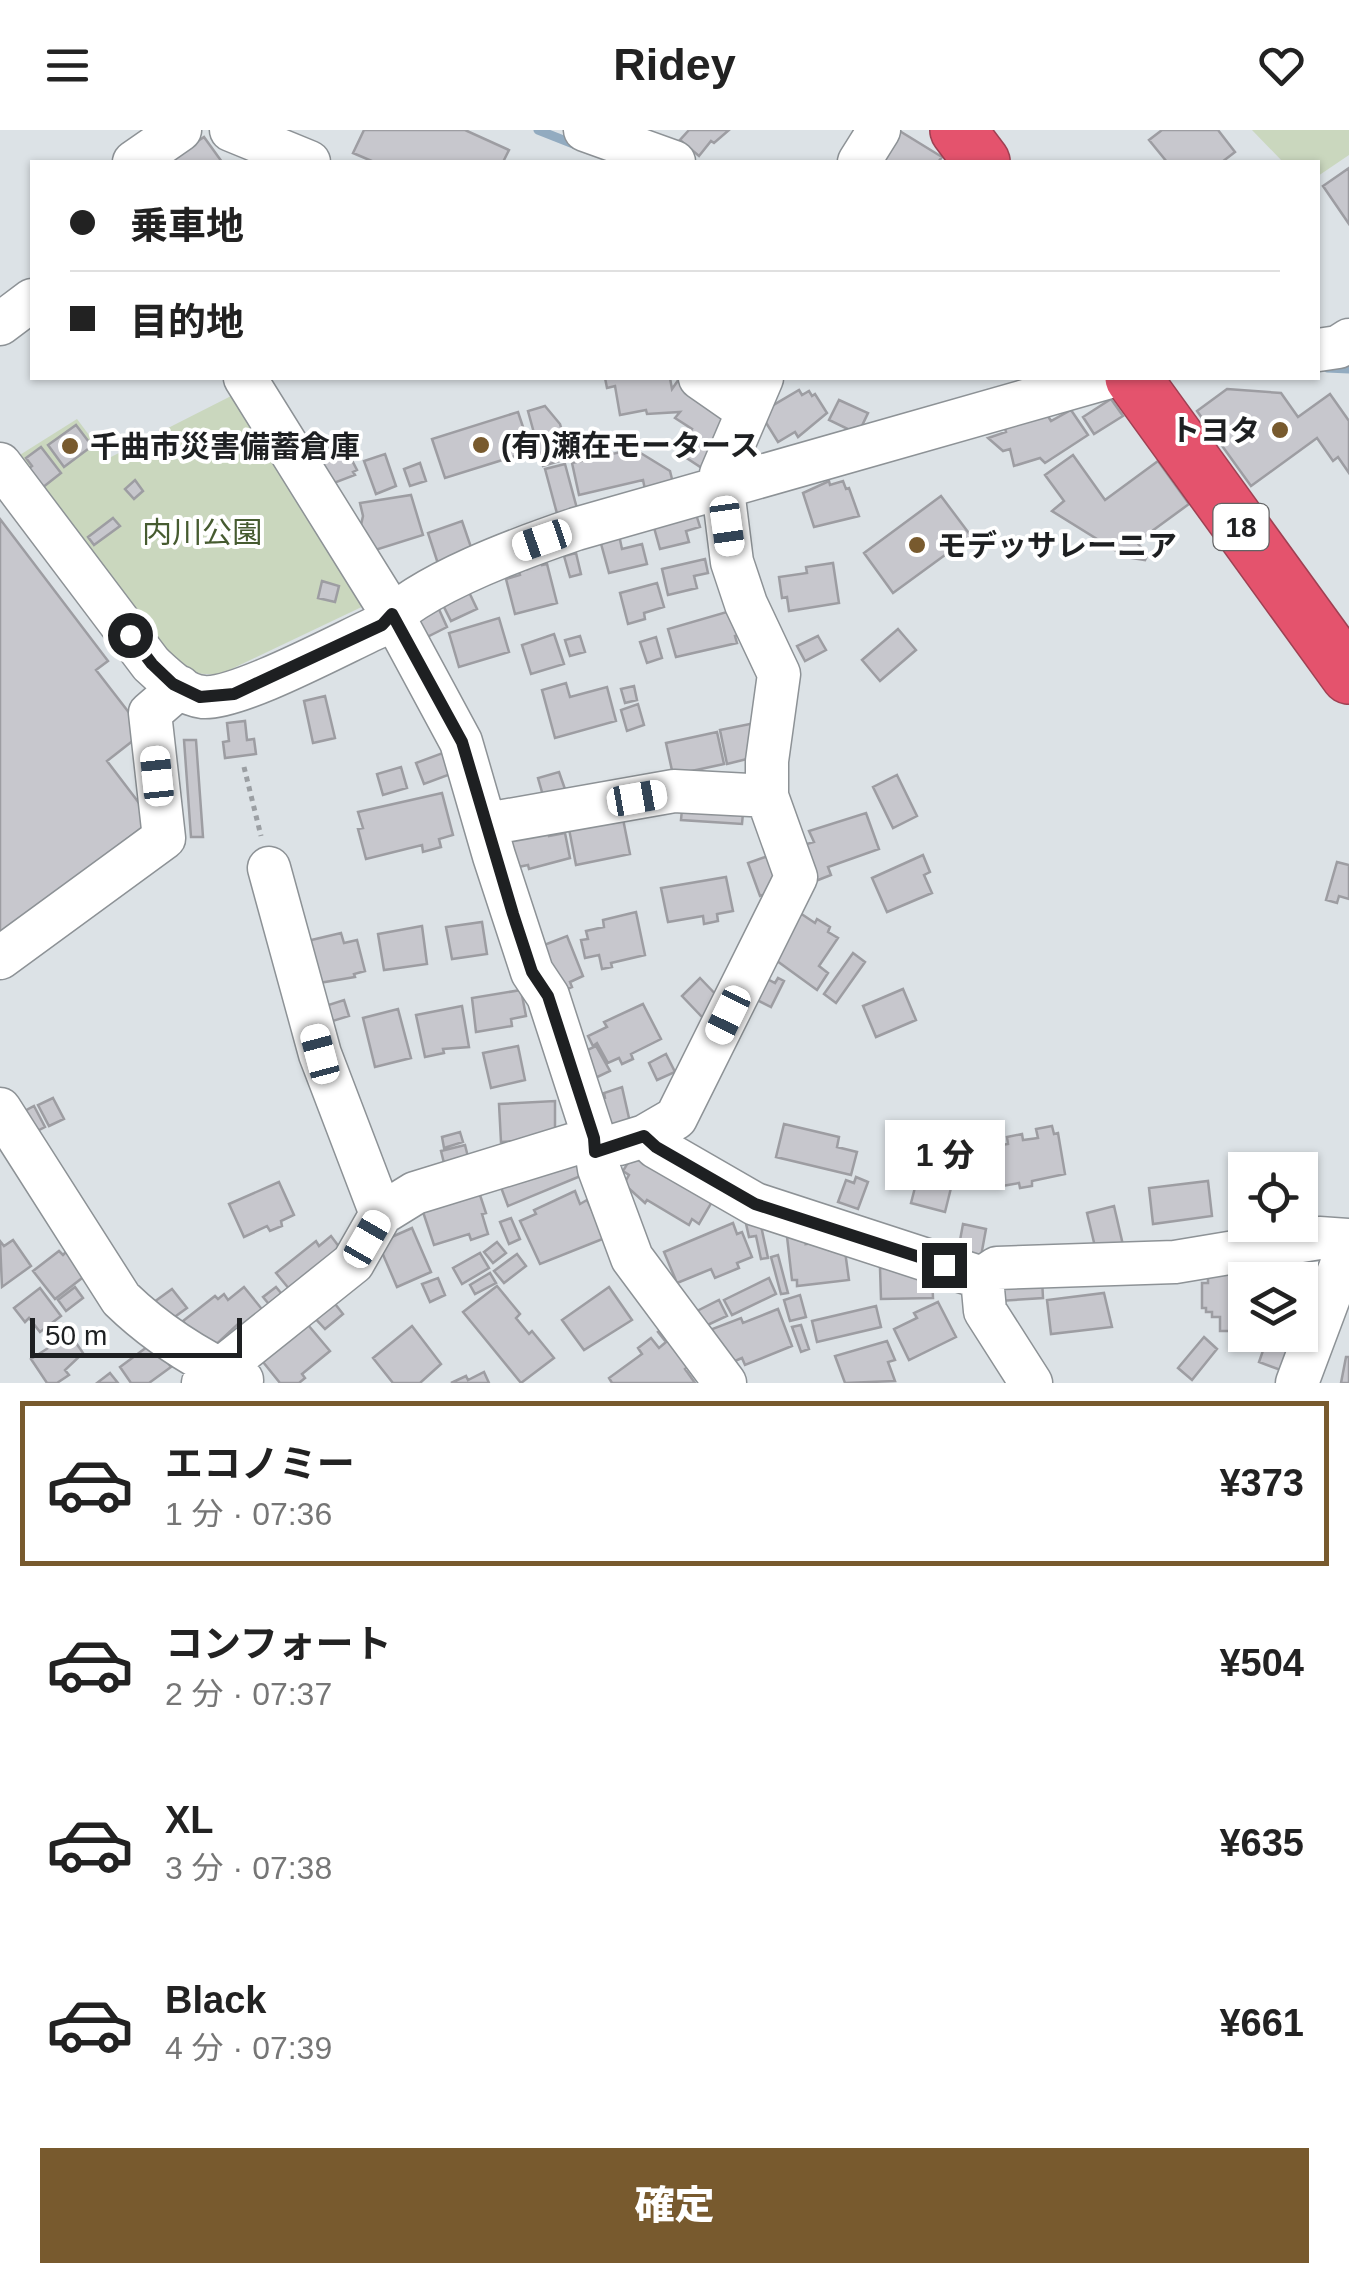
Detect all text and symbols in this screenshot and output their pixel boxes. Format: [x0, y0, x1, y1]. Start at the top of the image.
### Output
icon: menu [40, 38, 95, 93]
icon: heart [1254, 38, 1309, 93]
text: Ridey [613, 39, 736, 90]
text: 乗車地 [130, 205, 244, 247]
text: 目的地 [130, 301, 244, 343]
place label: トヨタ [1170, 414, 1260, 447]
marker: トヨタ [1269, 419, 1291, 441]
place label: (有)瀬在モータース [501, 429, 759, 462]
place label: 千曲市災害備蓄倉庫 [90, 430, 360, 463]
marker: (有)瀬在モータース [470, 434, 492, 456]
marker: 千曲市災害備蓄倉庫 [59, 435, 81, 457]
car [708, 494, 746, 558]
road number: 18 [1214, 504, 1268, 550]
park label: 内川公園 [142, 516, 262, 549]
car [509, 516, 575, 564]
place label: モデッサレーニア [937, 529, 1177, 562]
marker: モデッサレーニア [906, 534, 928, 556]
route start [108, 613, 153, 658]
car [139, 745, 175, 807]
car [605, 778, 669, 818]
car [701, 981, 755, 1049]
car [298, 1021, 342, 1087]
callout: 1 分 [884, 1120, 1004, 1190]
text: 1 分 [916, 1137, 974, 1173]
map controls [1228, 1152, 1318, 1352]
button: locate [1228, 1152, 1318, 1242]
car [339, 1206, 395, 1272]
route end [922, 1243, 967, 1288]
button: layers [1228, 1262, 1318, 1352]
scale bar [30, 1313, 242, 1358]
text: 50 m [45, 1320, 107, 1351]
icon: car [45, 1439, 135, 1529]
text: エコノミー [165, 1443, 355, 1485]
text: ¥373 [1219, 1462, 1304, 1504]
text: 1 分 · 07:36 [165, 1496, 332, 1532]
icon: car [45, 1619, 135, 1709]
text: コンフォート [165, 1623, 392, 1665]
text: ¥504 [1219, 1642, 1304, 1684]
text: 2 分 · 07:37 [165, 1676, 332, 1712]
icon: car [45, 1799, 135, 1889]
text: XL [165, 1799, 214, 1841]
text: ¥635 [1219, 1822, 1304, 1864]
text: 3 分 · 07:38 [165, 1850, 332, 1886]
icon: car [45, 1979, 135, 2069]
text: Black [165, 1979, 266, 2021]
text: ¥661 [1219, 2002, 1304, 2044]
text: 4 分 · 07:39 [165, 2030, 332, 2066]
button: 確定 [40, 2148, 1309, 2263]

